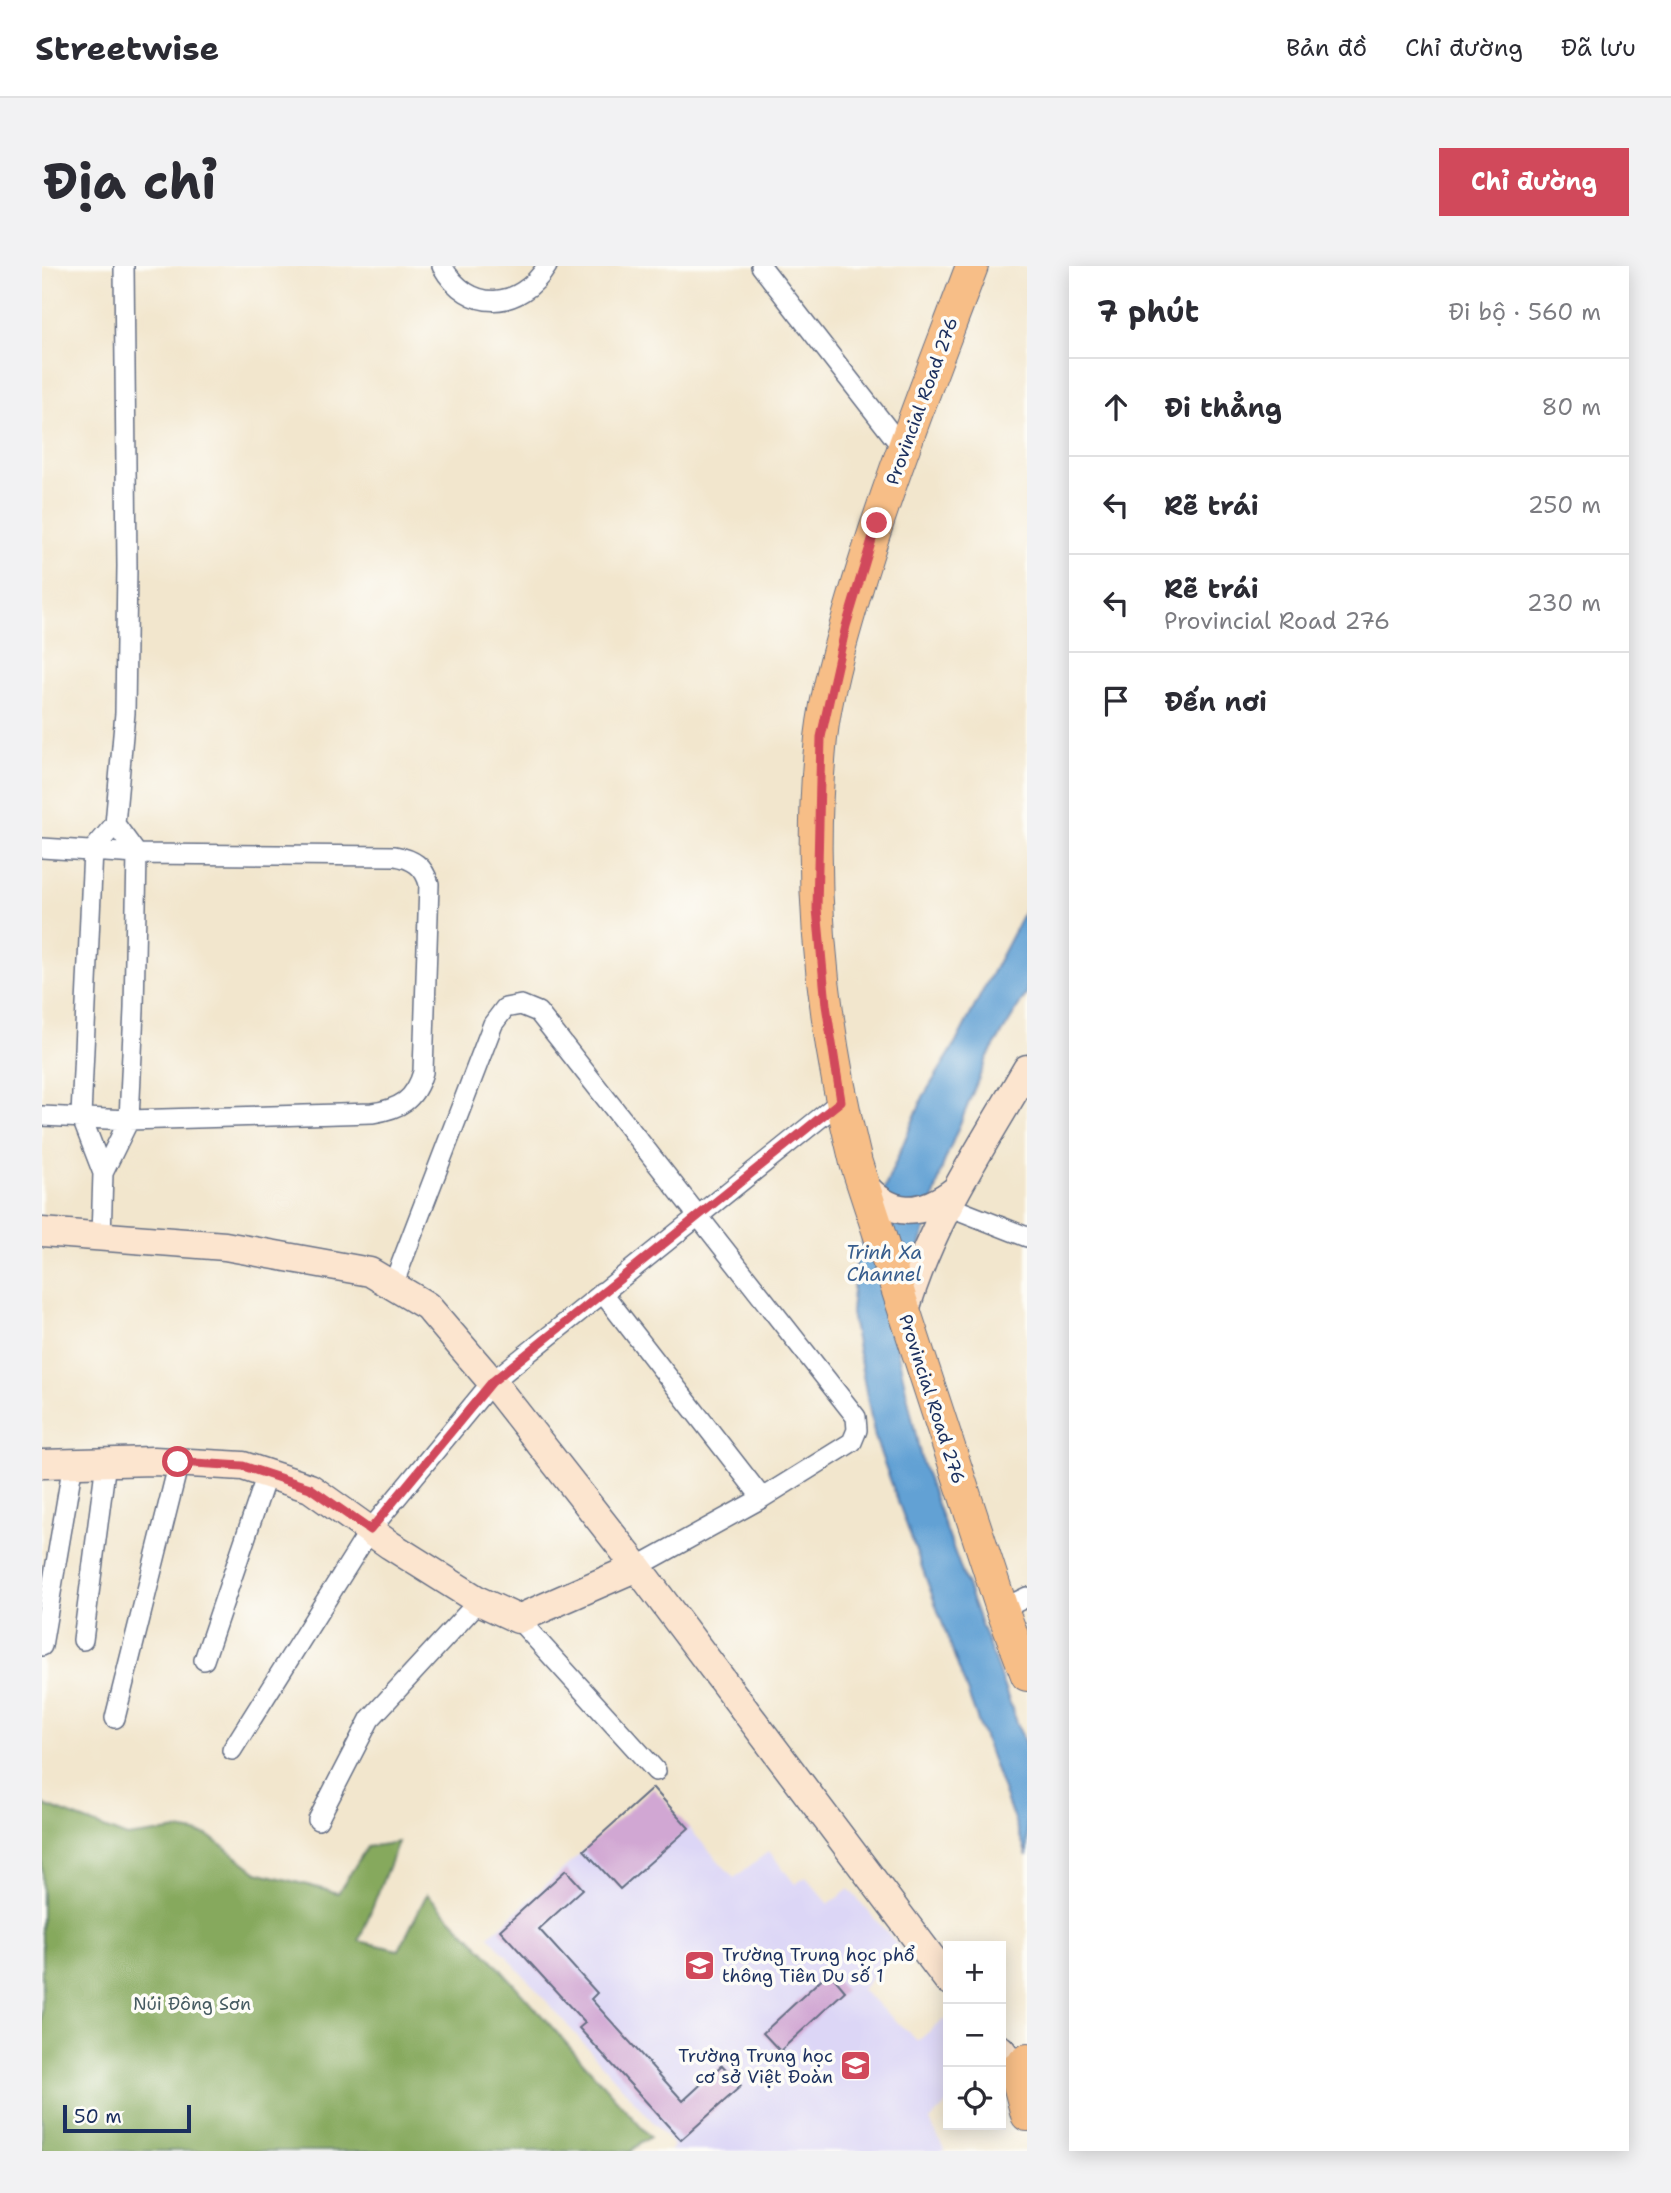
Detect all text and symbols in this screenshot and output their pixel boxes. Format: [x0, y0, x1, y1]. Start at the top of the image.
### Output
text: Streetwise [35, 26, 219, 71]
text: Bản đồ [1286, 32, 1367, 64]
text: Chỉ đường [1405, 32, 1523, 64]
text: Đã lưu [1561, 32, 1636, 64]
button: Chỉ đường [1439, 148, 1629, 216]
text: Địa chỉ [42, 149, 216, 215]
text: 7 phút [1097, 291, 1199, 332]
text: Đi bộ · 560 m [1448, 297, 1601, 327]
street label: Provincial Road 276 [880, 314, 964, 488]
icon: ahead [1097, 388, 1135, 426]
text: Đi thẳng [1164, 390, 1282, 425]
text: 80 m [1542, 392, 1601, 422]
icon: left [1097, 486, 1135, 524]
text: Rẽ trái [1164, 488, 1259, 523]
text: 250 m [1528, 490, 1601, 520]
route end [861, 507, 892, 538]
text: Rẽ trái [1164, 571, 1259, 606]
icon: left [1097, 584, 1135, 622]
text: 230 m [1527, 588, 1601, 618]
text: Provincial Road 276 [1164, 606, 1390, 636]
icon: arrive [1097, 682, 1135, 720]
text: Đến nơi [1164, 684, 1267, 719]
water label: Trinh Xa Channel [846, 1240, 922, 1287]
street label: Provincial Road 276 [893, 1311, 971, 1487]
route start [162, 1446, 193, 1477]
map controls [943, 1941, 1006, 2130]
button: + [943, 1941, 1006, 2004]
place label: Trường Trung học phổ thông Tiên Du số 1 [722, 1943, 915, 1988]
school or university icon: Trường Trung học phổ thông Tiên Du số 1 [682, 1948, 716, 1982]
park label: Núi Đông Sơn [133, 1992, 251, 2016]
button: − [943, 2004, 1006, 2067]
place label: Trường Trung học cơ sở Việt Đoàn [678, 2044, 833, 2089]
school or university icon: Trường Trung học cơ sở Việt Đoàn [839, 2049, 873, 2083]
button: locate [943, 2067, 1006, 2130]
scale bar [63, 2102, 191, 2134]
text: 50 m [74, 2104, 122, 2129]

